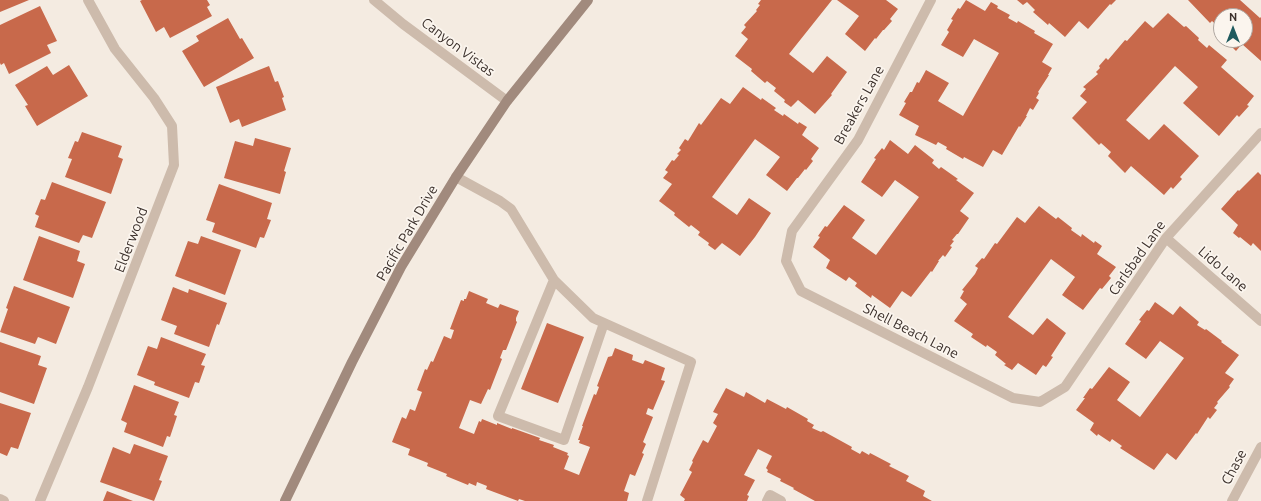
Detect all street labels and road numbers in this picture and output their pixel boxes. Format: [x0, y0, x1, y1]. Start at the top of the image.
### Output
street label: Canyon Vistas [418, 14, 498, 80]
street label: Breakers Lane [830, 62, 888, 148]
street label: Pacific Park Drive [373, 182, 441, 284]
street label: Elderwood [111, 205, 151, 275]
street label: Carlsbad Lane [1105, 217, 1169, 299]
street label: Lido Lane [1195, 243, 1251, 295]
street label: Shell Beach Lane [860, 300, 962, 362]
street label: Chase [1218, 446, 1250, 488]

